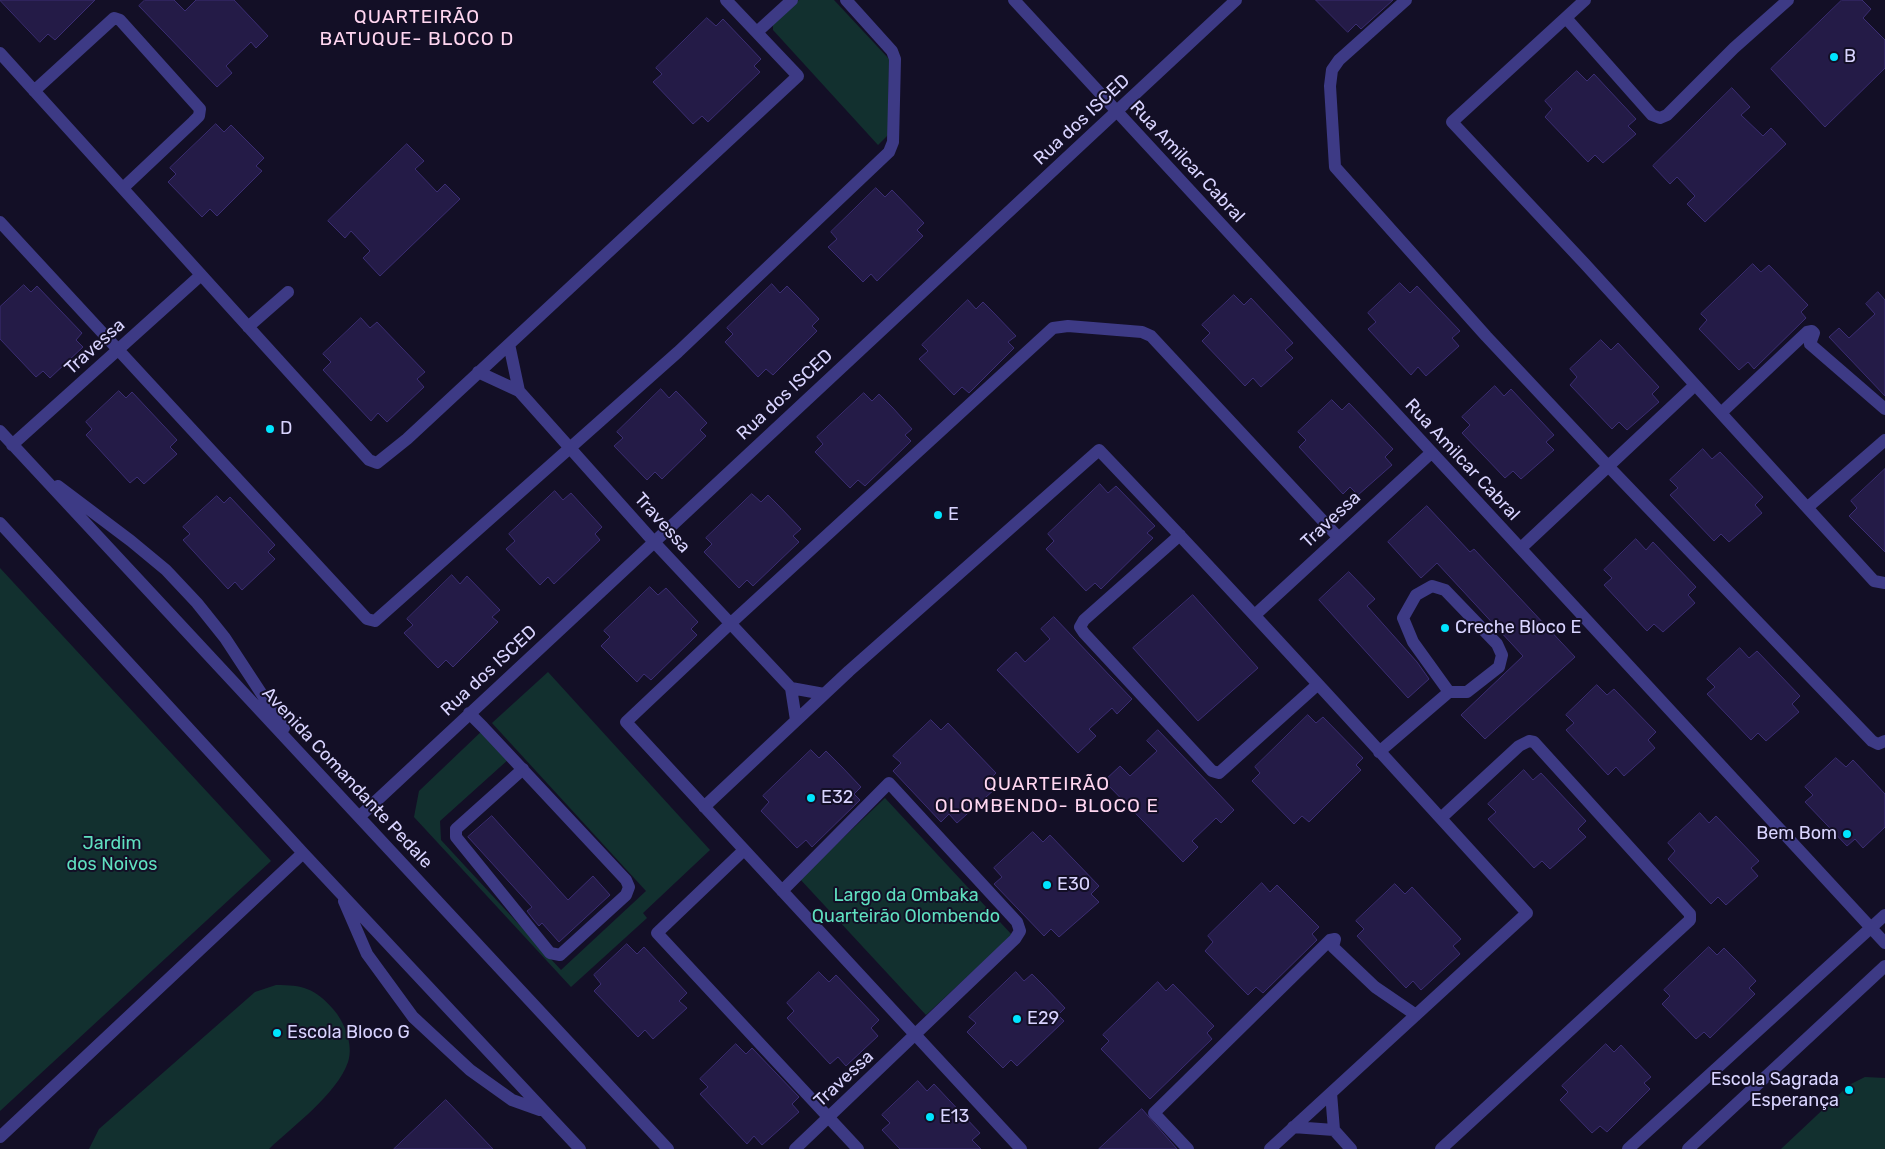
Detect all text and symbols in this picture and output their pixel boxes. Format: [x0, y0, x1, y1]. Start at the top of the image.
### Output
district label: QUARTEIRÃO BATUQUE- BLOCO D [318, 7, 516, 51]
place label: B [1844, 46, 1856, 68]
marker: B [1828, 51, 1840, 63]
street label: Rua dos ISCED [1030, 70, 1134, 170]
street label: Rua Amilcar Cabral [1125, 97, 1249, 227]
street label: Travessa [60, 314, 130, 380]
street label: Rua dos ISCED [733, 345, 837, 445]
street label: Rua Amilcar Cabral [1400, 395, 1524, 525]
place label: D [280, 418, 292, 440]
marker: D [264, 423, 276, 435]
street label: Travessa [1297, 487, 1365, 553]
street label: Travessa [629, 488, 695, 558]
place label: E [948, 504, 959, 526]
marker: E [932, 509, 944, 521]
place label: Creche Bloco E [1455, 617, 1581, 639]
street label: Rua dos ISCED [437, 621, 541, 721]
marker: Creche Bloco E [1439, 622, 1451, 634]
street label: Avenida Comandante Pedale [257, 683, 437, 873]
district label: QUARTEIRÃO OLOMBENDO- BLOCO E [933, 774, 1161, 818]
place label: E32 [821, 787, 853, 809]
marker: E32 [805, 792, 817, 804]
place label: Bem Bom [1756, 823, 1837, 845]
marker: Bem Bom [1841, 828, 1853, 840]
park label: Jardim dos Noivos [67, 833, 157, 876]
place label: E30 [1057, 874, 1090, 896]
marker: E30 [1041, 879, 1053, 891]
park label: Largo da Ombaka Quarteirão Olombendo [812, 885, 1000, 928]
place label: E29 [1027, 1008, 1059, 1030]
marker: E29 [1011, 1013, 1023, 1025]
place label: Escola Bloco G [287, 1022, 410, 1044]
marker: Escola Bloco G [271, 1027, 283, 1039]
street label: Travessa [810, 1046, 878, 1112]
place label: Escola Sagrada Esperança [1711, 1069, 1839, 1112]
marker: Escola Sagrada Esperança [1843, 1084, 1855, 1096]
place label: E13 [940, 1106, 969, 1128]
marker: E13 [924, 1111, 936, 1123]

